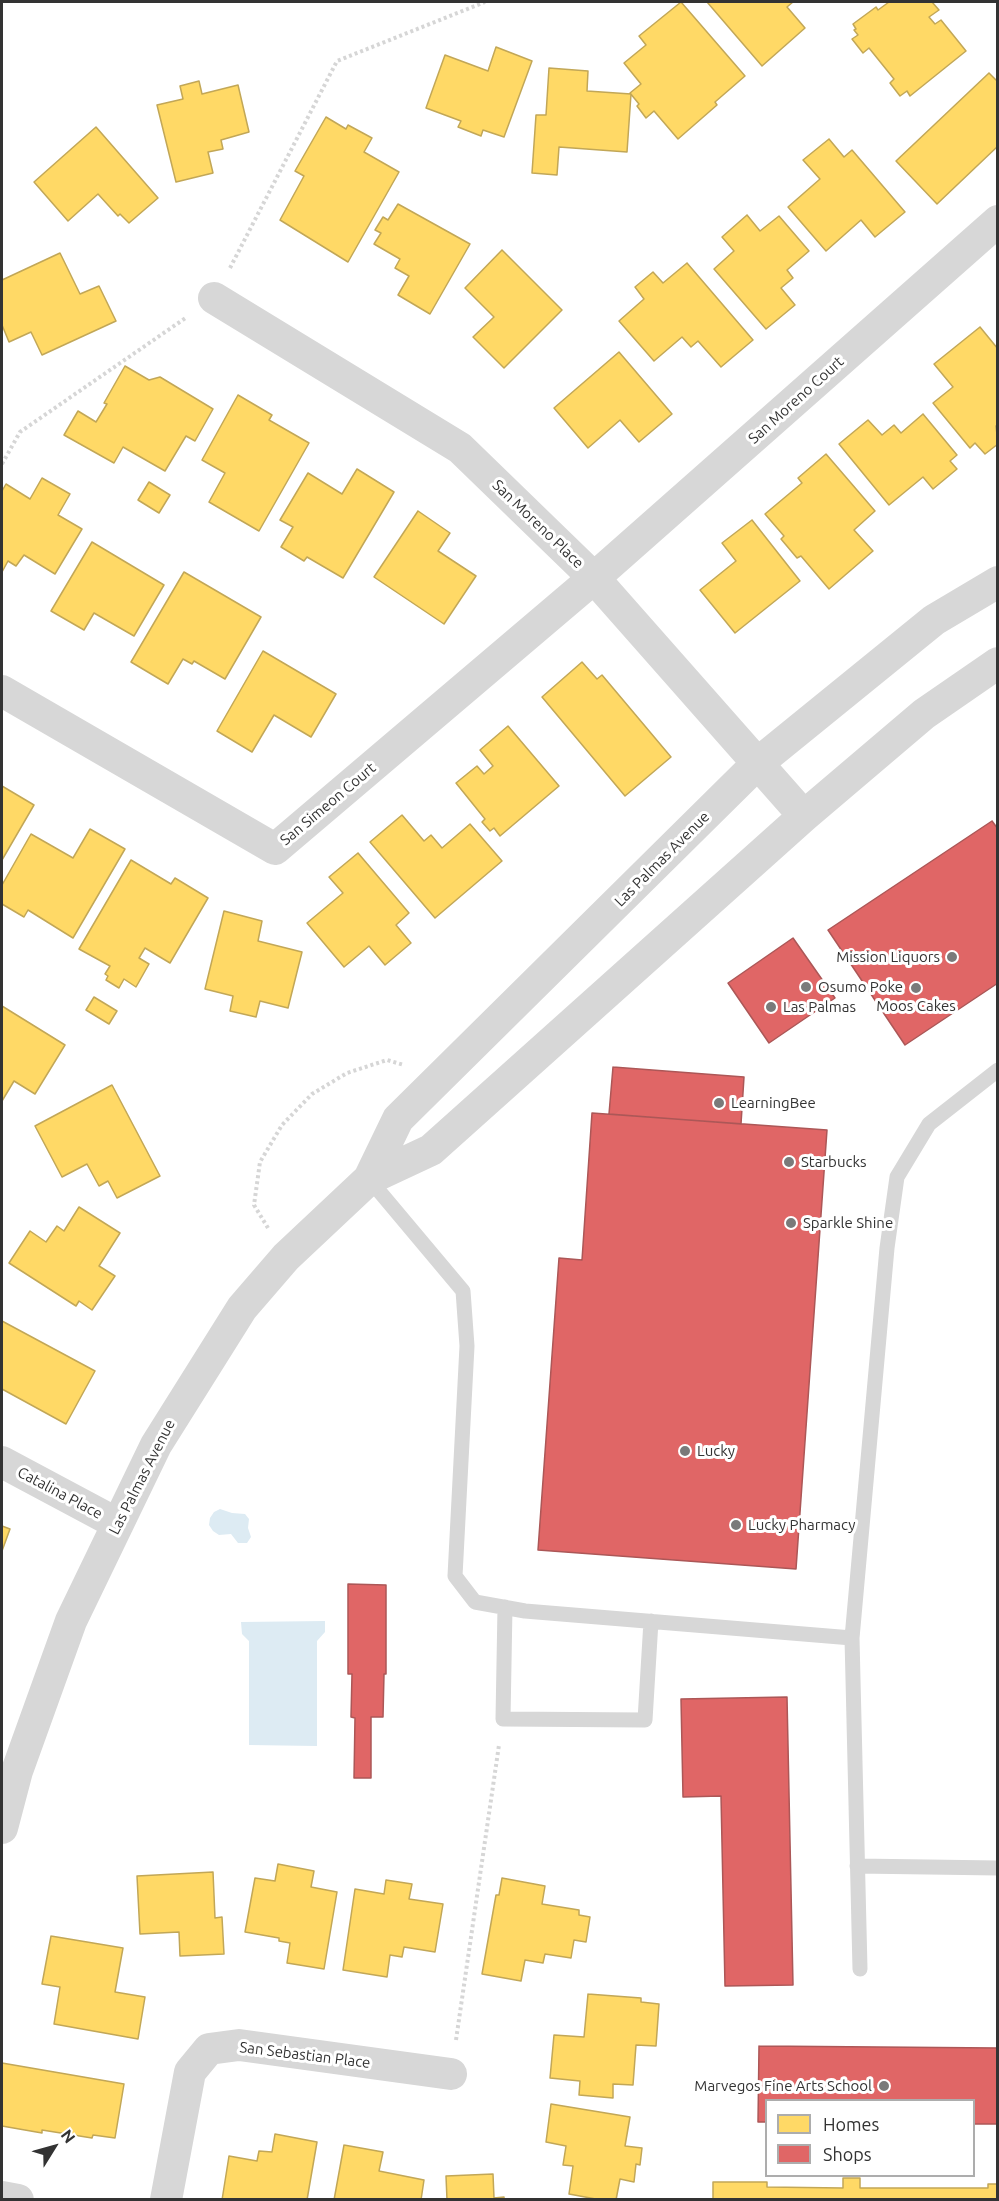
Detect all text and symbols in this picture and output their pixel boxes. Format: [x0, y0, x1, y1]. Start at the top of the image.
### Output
street label: San Moreno Court [745, 352, 847, 448]
street label: San Moreno Place [489, 476, 587, 572]
street label: San Simeon Court [277, 759, 379, 849]
street label: Las Palmas Avenue [611, 808, 713, 910]
place label: Mission Liquors [836, 948, 940, 966]
marker: Mission Liquors [945, 950, 959, 964]
place label: Osumo Poke [818, 978, 903, 996]
marker: Osumo Poke [799, 980, 813, 994]
marker: Moos Cakes [909, 981, 923, 995]
place label: Moos Cakes [876, 997, 956, 1015]
place label: Las Palmas [783, 998, 856, 1016]
marker: Las Palmas [764, 1000, 778, 1014]
place label: LearningBee [731, 1094, 816, 1112]
marker: LearningBee [712, 1096, 726, 1110]
place label: Starbucks [801, 1153, 867, 1171]
marker: Starbucks [782, 1155, 796, 1169]
place label: Sparkle Shine [803, 1214, 893, 1232]
marker: Sparkle Shine [784, 1216, 798, 1230]
street label: Las Palmas Avenue [105, 1416, 179, 1538]
place label: Lucky [697, 1442, 735, 1460]
marker: Lucky [678, 1444, 692, 1458]
street label: Catalina Place [14, 1463, 106, 1523]
place label: Lucky Pharmacy [748, 1516, 855, 1534]
marker: Lucky Pharmacy [729, 1518, 743, 1532]
street label: San Sebastian Place [238, 2038, 372, 2072]
place label: Marvegos Fine Arts School [694, 2077, 872, 2095]
marker: Marvegos Fine Arts School [877, 2079, 891, 2093]
legend [765, 2099, 975, 2177]
text: Homes [823, 2114, 879, 2134]
north arrow [24, 2117, 84, 2177]
text: N [58, 2126, 79, 2146]
text: Shops [823, 2144, 872, 2164]

